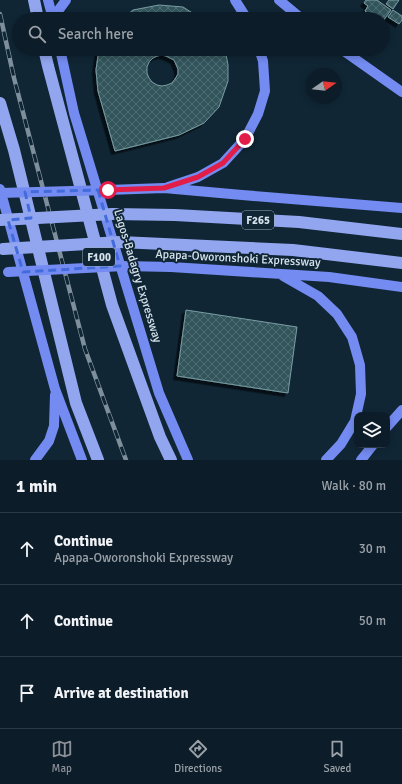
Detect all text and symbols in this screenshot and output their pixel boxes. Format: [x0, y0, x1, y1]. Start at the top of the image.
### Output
search box [12, 12, 390, 56]
icon: search [26, 23, 48, 45]
text: Search here [58, 25, 134, 43]
north arrow [306, 68, 342, 104]
route end [236, 130, 254, 148]
route start [99, 181, 117, 199]
street label: Lagos-Badagry Expressway [110, 208, 165, 345]
road number: F265 [242, 211, 274, 229]
street label: Apapa-Oworonshoki Expressway [155, 247, 321, 270]
road number: F100 [83, 248, 115, 266]
map controls [354, 412, 390, 448]
button: layers [354, 412, 390, 448]
text: 1 min [16, 476, 57, 497]
text: Walk · 80 m [322, 478, 386, 494]
text: Continue [54, 532, 113, 550]
icon: ahead [16, 538, 38, 560]
text: 30 m [359, 541, 386, 557]
text: Apapa-Oworonshoki Expressway [54, 550, 233, 566]
icon: ahead [16, 610, 38, 632]
text: Continue [54, 612, 113, 630]
text: 50 m [359, 613, 386, 629]
icon: arrive [16, 682, 38, 704]
text: Arrive at destination [54, 684, 189, 702]
tab: Map [51, 738, 73, 775]
tab: Directions [174, 738, 222, 775]
tab: Saved [324, 738, 351, 775]

